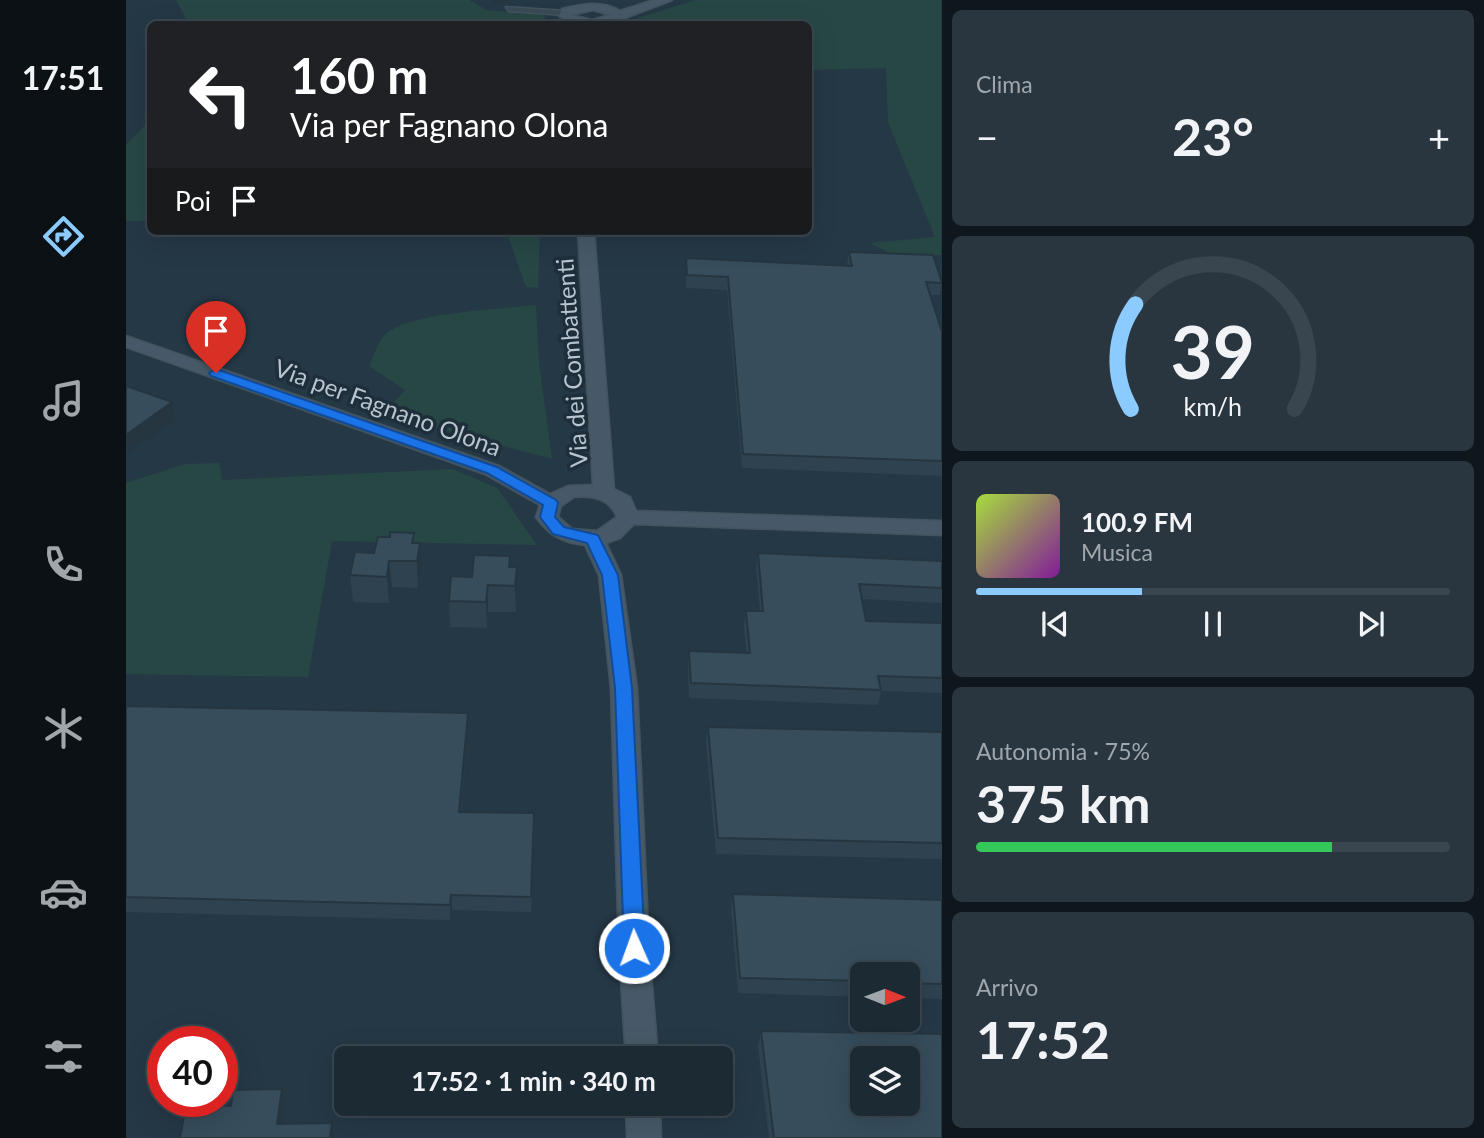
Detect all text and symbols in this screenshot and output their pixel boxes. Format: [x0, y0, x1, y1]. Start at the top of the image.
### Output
text: 160 m [290, 46, 428, 104]
icon: left [175, 49, 266, 140]
text: 17:51 [22, 58, 104, 97]
text: Clima [976, 70, 1033, 98]
text: Via per Fagnano Olona [290, 105, 609, 144]
text: 23° [1172, 105, 1254, 167]
text: − [976, 114, 998, 160]
text: + [1428, 114, 1450, 160]
icon: arrive [225, 182, 263, 220]
text: Poi [175, 185, 211, 217]
icon: directions [39, 212, 88, 261]
street label: Via dei Combattenti [549, 258, 593, 468]
pin [186, 301, 246, 373]
text: 39 [1171, 308, 1255, 396]
icon: arrive [197, 312, 235, 350]
street label: Via per Fagnano Olona [271, 353, 505, 461]
icon: music [39, 376, 88, 425]
text: km/h [1184, 391, 1242, 421]
text: 100.9 FM [1081, 506, 1193, 538]
text: Musica [1081, 538, 1153, 566]
icon: phone [39, 540, 88, 589]
icon: previous [1036, 605, 1074, 643]
icon: pause [1194, 605, 1232, 643]
icon: next [1352, 605, 1390, 643]
icon: climate [39, 704, 88, 753]
text: Autonomia · 75% [976, 737, 1150, 765]
text: 375 km [976, 772, 1150, 834]
icon: car [39, 868, 88, 917]
position arrow [597, 911, 671, 985]
north arrow [850, 962, 920, 1032]
map controls [850, 962, 920, 1116]
text: Arrivo [976, 973, 1038, 1001]
text: 17:52 [976, 1008, 1110, 1070]
speed limit sign: 40 [147, 1026, 238, 1117]
icon: filters [39, 1032, 88, 1081]
button: layers [850, 1046, 920, 1116]
text: 17:52 · 1 min · 340 m [411, 1065, 656, 1097]

